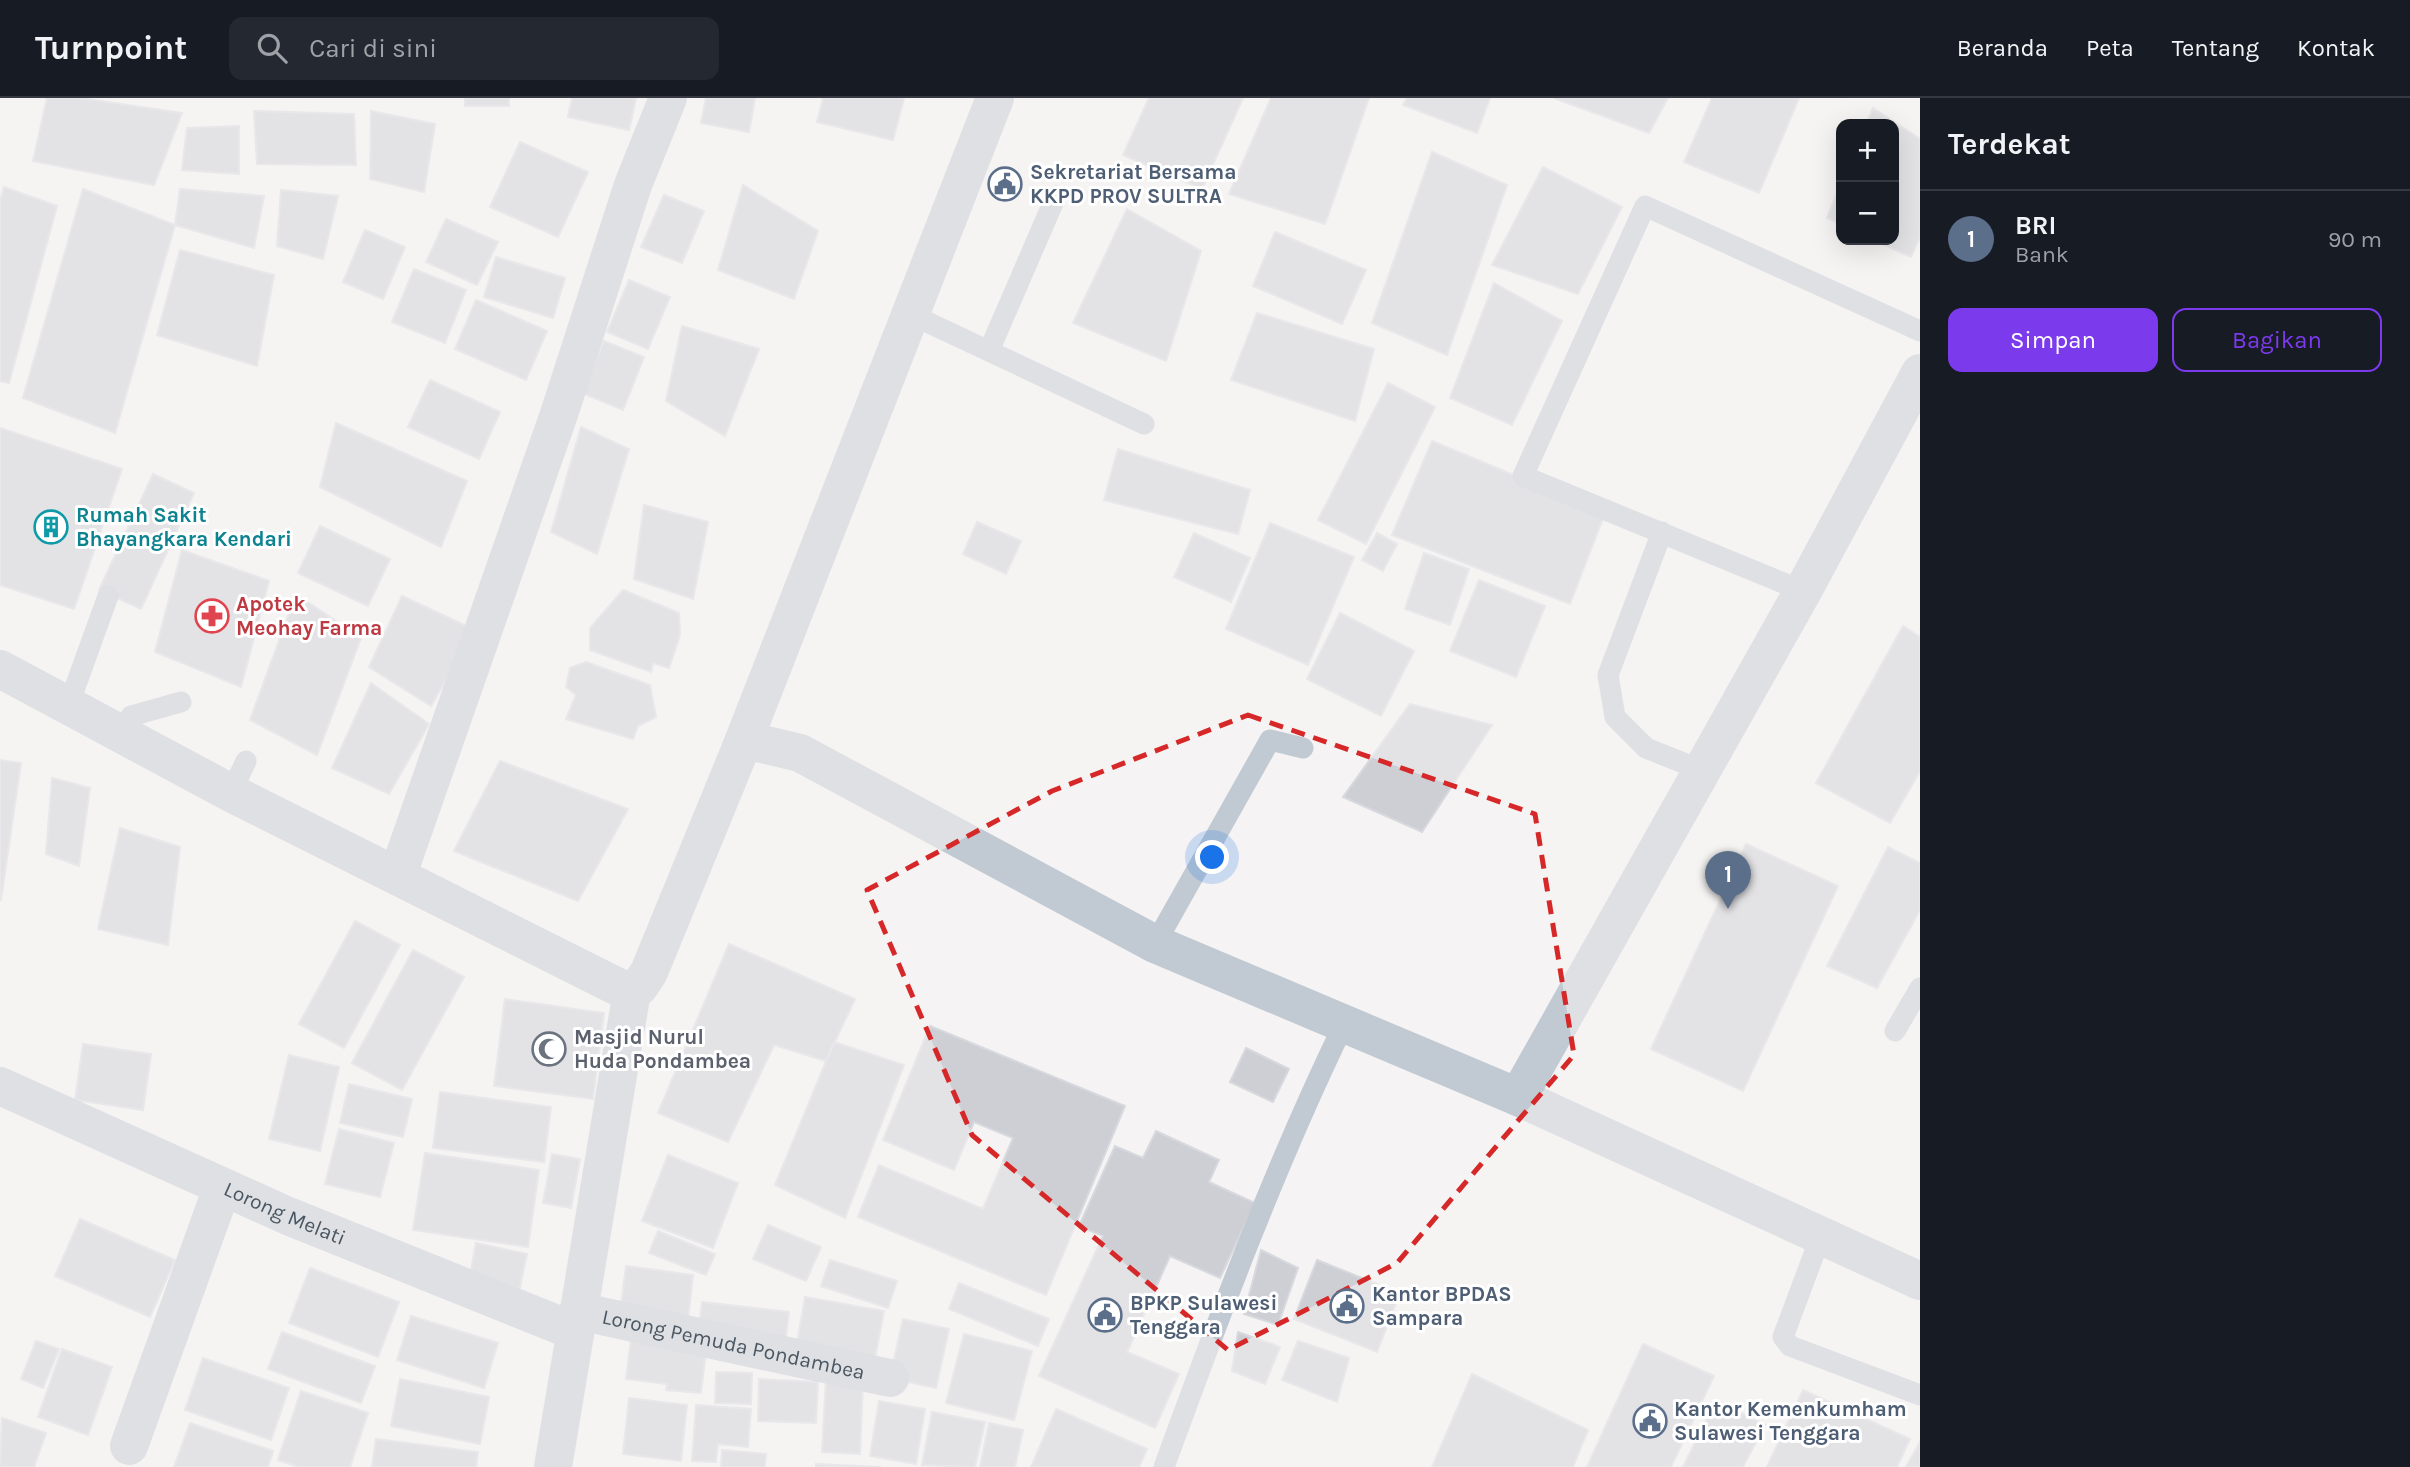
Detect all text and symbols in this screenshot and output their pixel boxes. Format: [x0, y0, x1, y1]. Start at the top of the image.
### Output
search box [229, 17, 719, 80]
text: Turnpoint [35, 29, 187, 67]
icon: search [253, 29, 291, 67]
text: Cari di sini [309, 33, 437, 64]
text: Beranda [1957, 34, 2048, 62]
text: Peta [2086, 34, 2134, 62]
text: Tentang [2172, 34, 2259, 62]
text: Kontak [2297, 34, 2375, 62]
map controls [1836, 119, 1899, 245]
button: + [1836, 119, 1899, 182]
text: Terdekat [1948, 126, 2071, 162]
place label: Sekretariat Bersama KKPD PROV SULTRA [1030, 160, 1236, 208]
public building icon: Sekretariat Bersama KKPD PROV SULTRA [986, 165, 1024, 203]
button: − [1836, 182, 1899, 245]
text: BRI [2015, 210, 2057, 241]
text: 1 [1967, 226, 1975, 253]
text: 90 m [2328, 226, 2382, 253]
text: Bank [2015, 241, 2069, 268]
button: Simpan [1948, 308, 2158, 372]
button: Bagikan [2172, 308, 2382, 372]
place label: Rumah Sakit Bhayangkara Kendari [76, 503, 292, 551]
building icon: Rumah Sakit Bhayangkara Kendari [32, 508, 70, 546]
place label: Apotek Meohay Farma [236, 592, 382, 640]
pharmacy icon: Apotek Meohay Farma [193, 597, 231, 635]
your location [1195, 840, 1229, 874]
pin: 1 [1705, 851, 1751, 909]
place label: Masjid Nurul Huda Pondambea [574, 1025, 751, 1073]
mosque icon: Masjid Nurul Huda Pondambea [530, 1030, 568, 1068]
street label: Lorong Melati [220, 1177, 349, 1250]
place label: Kantor BPDAS Sampara [1372, 1282, 1512, 1330]
public building icon: Kantor BPDAS Sampara [1328, 1287, 1366, 1325]
place label: BPKP Sulawesi Tenggara [1130, 1291, 1277, 1339]
public building icon: BPKP Sulawesi Tenggara [1086, 1296, 1124, 1334]
street label: Lorong Pemuda Pondambea [600, 1305, 867, 1384]
place label: Kantor Kemenkumham Sulawesi Tenggara [1674, 1397, 1907, 1445]
public building icon: Kantor Kemenkumham Sulawesi Tenggara [1631, 1402, 1669, 1440]

